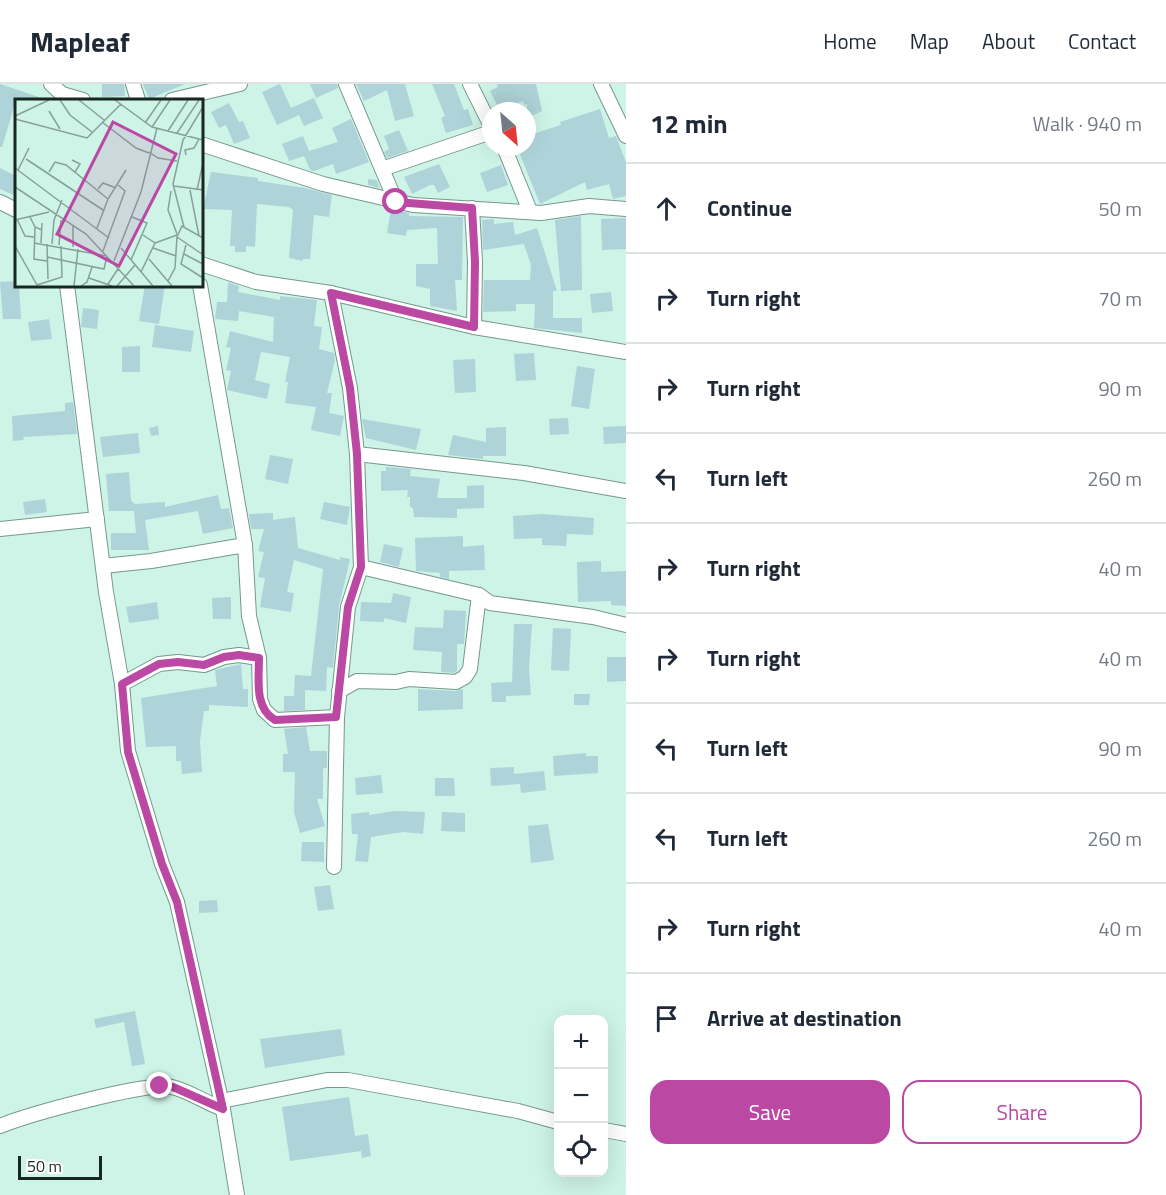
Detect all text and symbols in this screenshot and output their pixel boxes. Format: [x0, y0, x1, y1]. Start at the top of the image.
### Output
text: Mapleaf [30, 20, 130, 63]
text: Home [823, 25, 877, 57]
text: Map [910, 25, 949, 57]
text: About [982, 25, 1035, 57]
text: Contact [1068, 25, 1136, 57]
inset map [15, 99, 202, 286]
north arrow [482, 102, 536, 156]
text: 12 min [650, 104, 728, 143]
text: Walk · 940 m [1033, 108, 1142, 139]
route start [382, 188, 408, 214]
text: Continue [707, 191, 792, 225]
icon: ahead [650, 192, 683, 225]
text: 50 m [1098, 193, 1142, 224]
text: Turn right [707, 281, 801, 315]
icon: right [650, 282, 683, 315]
text: 70 m [1098, 283, 1142, 314]
text: Turn right [707, 371, 801, 405]
icon: right [650, 372, 683, 405]
text: 90 m [1098, 373, 1142, 404]
text: Turn left [707, 461, 788, 495]
icon: left [650, 462, 683, 495]
text: 260 m [1087, 463, 1142, 494]
text: Turn right [707, 551, 801, 585]
icon: right [650, 552, 683, 585]
text: 40 m [1098, 553, 1142, 584]
text: Turn right [707, 641, 801, 675]
icon: right [650, 642, 683, 675]
text: 40 m [1098, 643, 1142, 674]
text: Turn left [707, 731, 788, 765]
icon: left [650, 732, 683, 765]
text: 90 m [1098, 733, 1142, 764]
text: Turn left [707, 821, 788, 855]
icon: left [650, 822, 683, 855]
text: 260 m [1087, 823, 1142, 854]
text: Turn right [707, 911, 801, 945]
icon: right [650, 912, 683, 945]
text: 40 m [1098, 913, 1142, 944]
text: Arrive at destination [707, 1001, 902, 1035]
icon: arrive [650, 1002, 683, 1035]
map controls [554, 1015, 608, 1177]
button: + [554, 1015, 608, 1069]
button: − [554, 1069, 608, 1123]
route end [146, 1072, 172, 1098]
button: Save [650, 1080, 890, 1144]
button: Share [902, 1080, 1142, 1144]
button: locate [554, 1123, 608, 1177]
scale bar [18, 1153, 102, 1180]
text: 50 m [27, 1154, 62, 1178]

